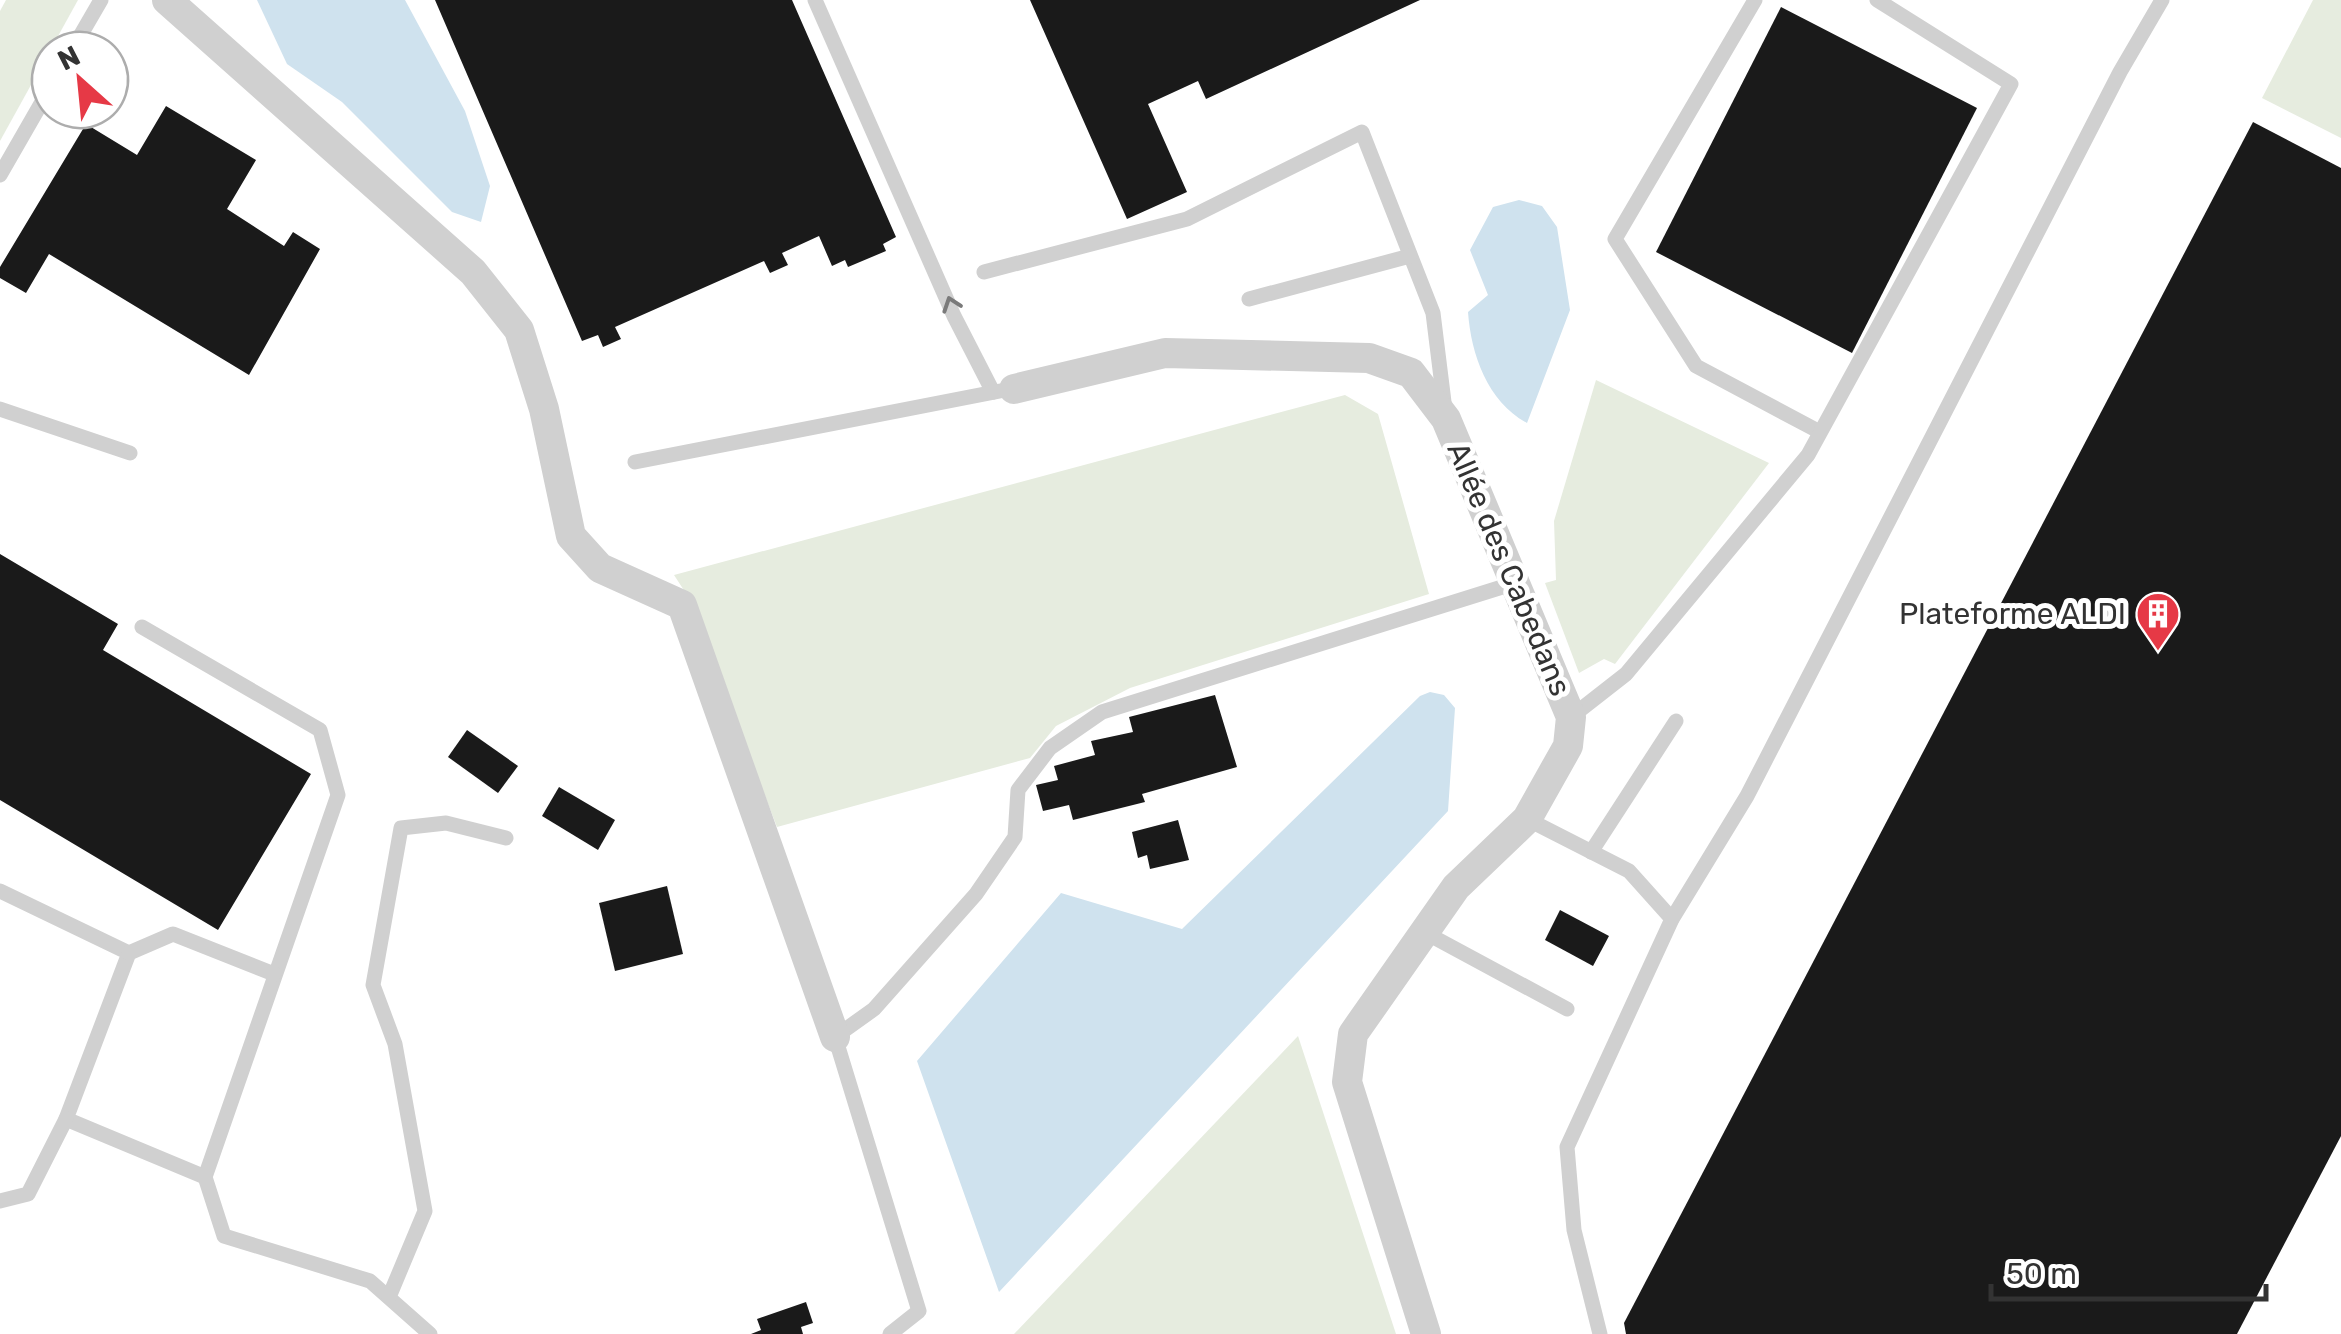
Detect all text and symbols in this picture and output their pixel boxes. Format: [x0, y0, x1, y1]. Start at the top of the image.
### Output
north arrow [30, 30, 130, 130]
text: N [52, 39, 85, 77]
one-way arrow [942, 297, 963, 314]
street label: Allée des Cabedans [1439, 437, 1579, 701]
building icon: Plateforme ALDI [2135, 591, 2181, 652]
place label: Plateforme ALDI [1899, 596, 2126, 632]
scale bar [1991, 1239, 2266, 1301]
text: 50 m [2006, 1256, 2077, 1292]

